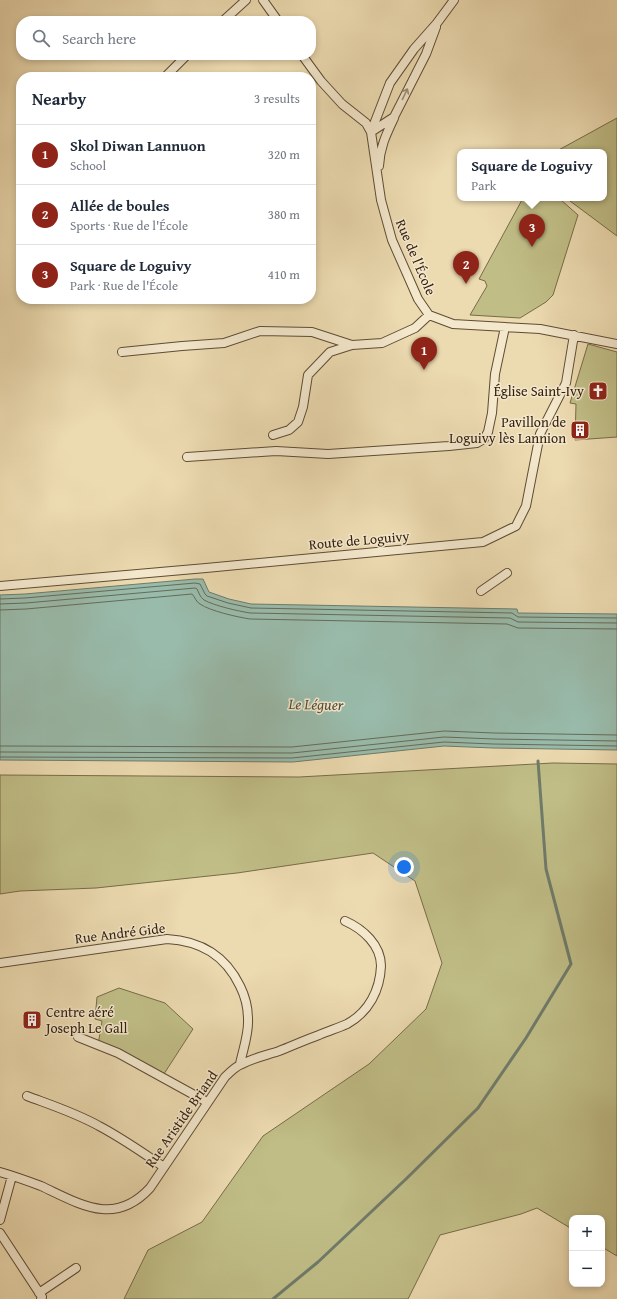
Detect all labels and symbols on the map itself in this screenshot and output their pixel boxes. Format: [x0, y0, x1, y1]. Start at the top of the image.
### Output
one-way arrow [402, 89, 409, 101]
pin: 3 [519, 214, 545, 247]
street label: Rue de l'École [391, 216, 441, 299]
pin: 2 [453, 251, 479, 284]
pin: 1 [411, 337, 437, 370]
church icon: Église Saint-Ivy [587, 380, 609, 402]
place label: Église Saint-Ivy [494, 381, 584, 401]
place label: Pavillon de Loguivy lès Lannion [449, 412, 566, 448]
building icon: Pavillon de Loguivy lès Lannion [569, 419, 591, 441]
street label: Route de Loguivy [308, 526, 410, 554]
water label: Le Léguer [287, 693, 344, 715]
your location [394, 857, 414, 877]
street label: Rue André Gide [74, 917, 167, 948]
place label: Centre aéré Joseph Le Gall [44, 1002, 127, 1038]
building icon: Centre aéré Joseph Le Gall [21, 1009, 43, 1031]
street label: Rue Aristide Briand [140, 1066, 222, 1172]

